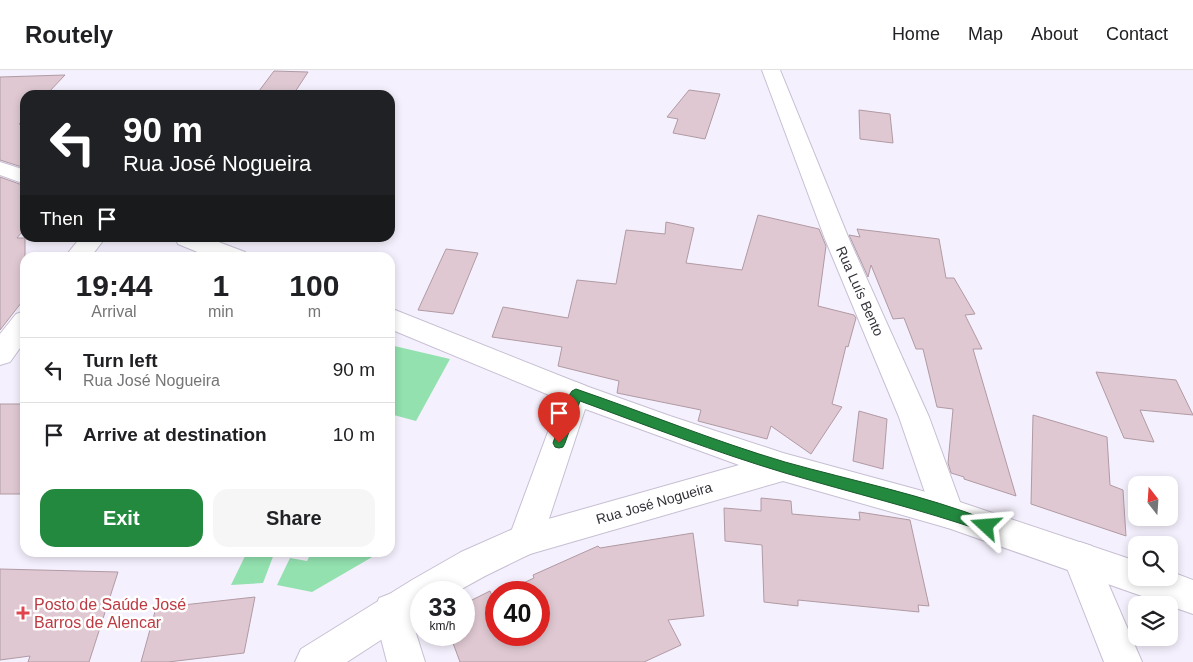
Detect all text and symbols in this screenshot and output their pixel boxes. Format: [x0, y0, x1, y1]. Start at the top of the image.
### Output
text: Routely [25, 21, 113, 48]
text: Home [892, 24, 940, 44]
text: Map [968, 24, 1003, 44]
text: About [1031, 24, 1078, 44]
text: Contact [1106, 24, 1168, 44]
icon: left [40, 110, 105, 175]
text: 90 m [123, 110, 203, 149]
text: Rua José Nogueira [123, 151, 311, 176]
icon: arrive [93, 205, 121, 233]
text: Then [40, 208, 83, 229]
street label: Rua Luís Bento [833, 244, 887, 339]
text: 19:44 [76, 269, 152, 302]
text: 1 [212, 269, 229, 302]
text: 100 [289, 269, 339, 302]
text: Arrival [91, 303, 137, 320]
text: min [208, 303, 234, 320]
text: m [308, 303, 321, 320]
text: Turn left [83, 350, 158, 371]
icon: left [40, 356, 68, 384]
text: 90 m [333, 359, 375, 380]
text: Rua José Nogueira [83, 372, 220, 389]
pin [538, 392, 580, 443]
icon: arrive [545, 399, 573, 427]
icon: arrive [40, 421, 68, 449]
text: Arrive at destination [83, 424, 267, 445]
text: 10 m [333, 424, 375, 445]
north arrow [1128, 476, 1178, 526]
map controls [1128, 476, 1178, 646]
street label: Rua José Nogueira [594, 479, 714, 527]
button: Exit [40, 489, 203, 547]
button: Share [213, 489, 375, 547]
position arrow [959, 499, 1011, 551]
button: search [1128, 536, 1178, 586]
speed limit sign: 40 [485, 581, 550, 646]
text: 33 [429, 593, 456, 621]
place label: Posto de Saúde José Barros de Alencar [34, 596, 186, 631]
button: layers [1128, 596, 1178, 646]
marker: Posto de Saúde José Barros de Alencar [16, 606, 30, 620]
text: km/h [429, 619, 456, 633]

